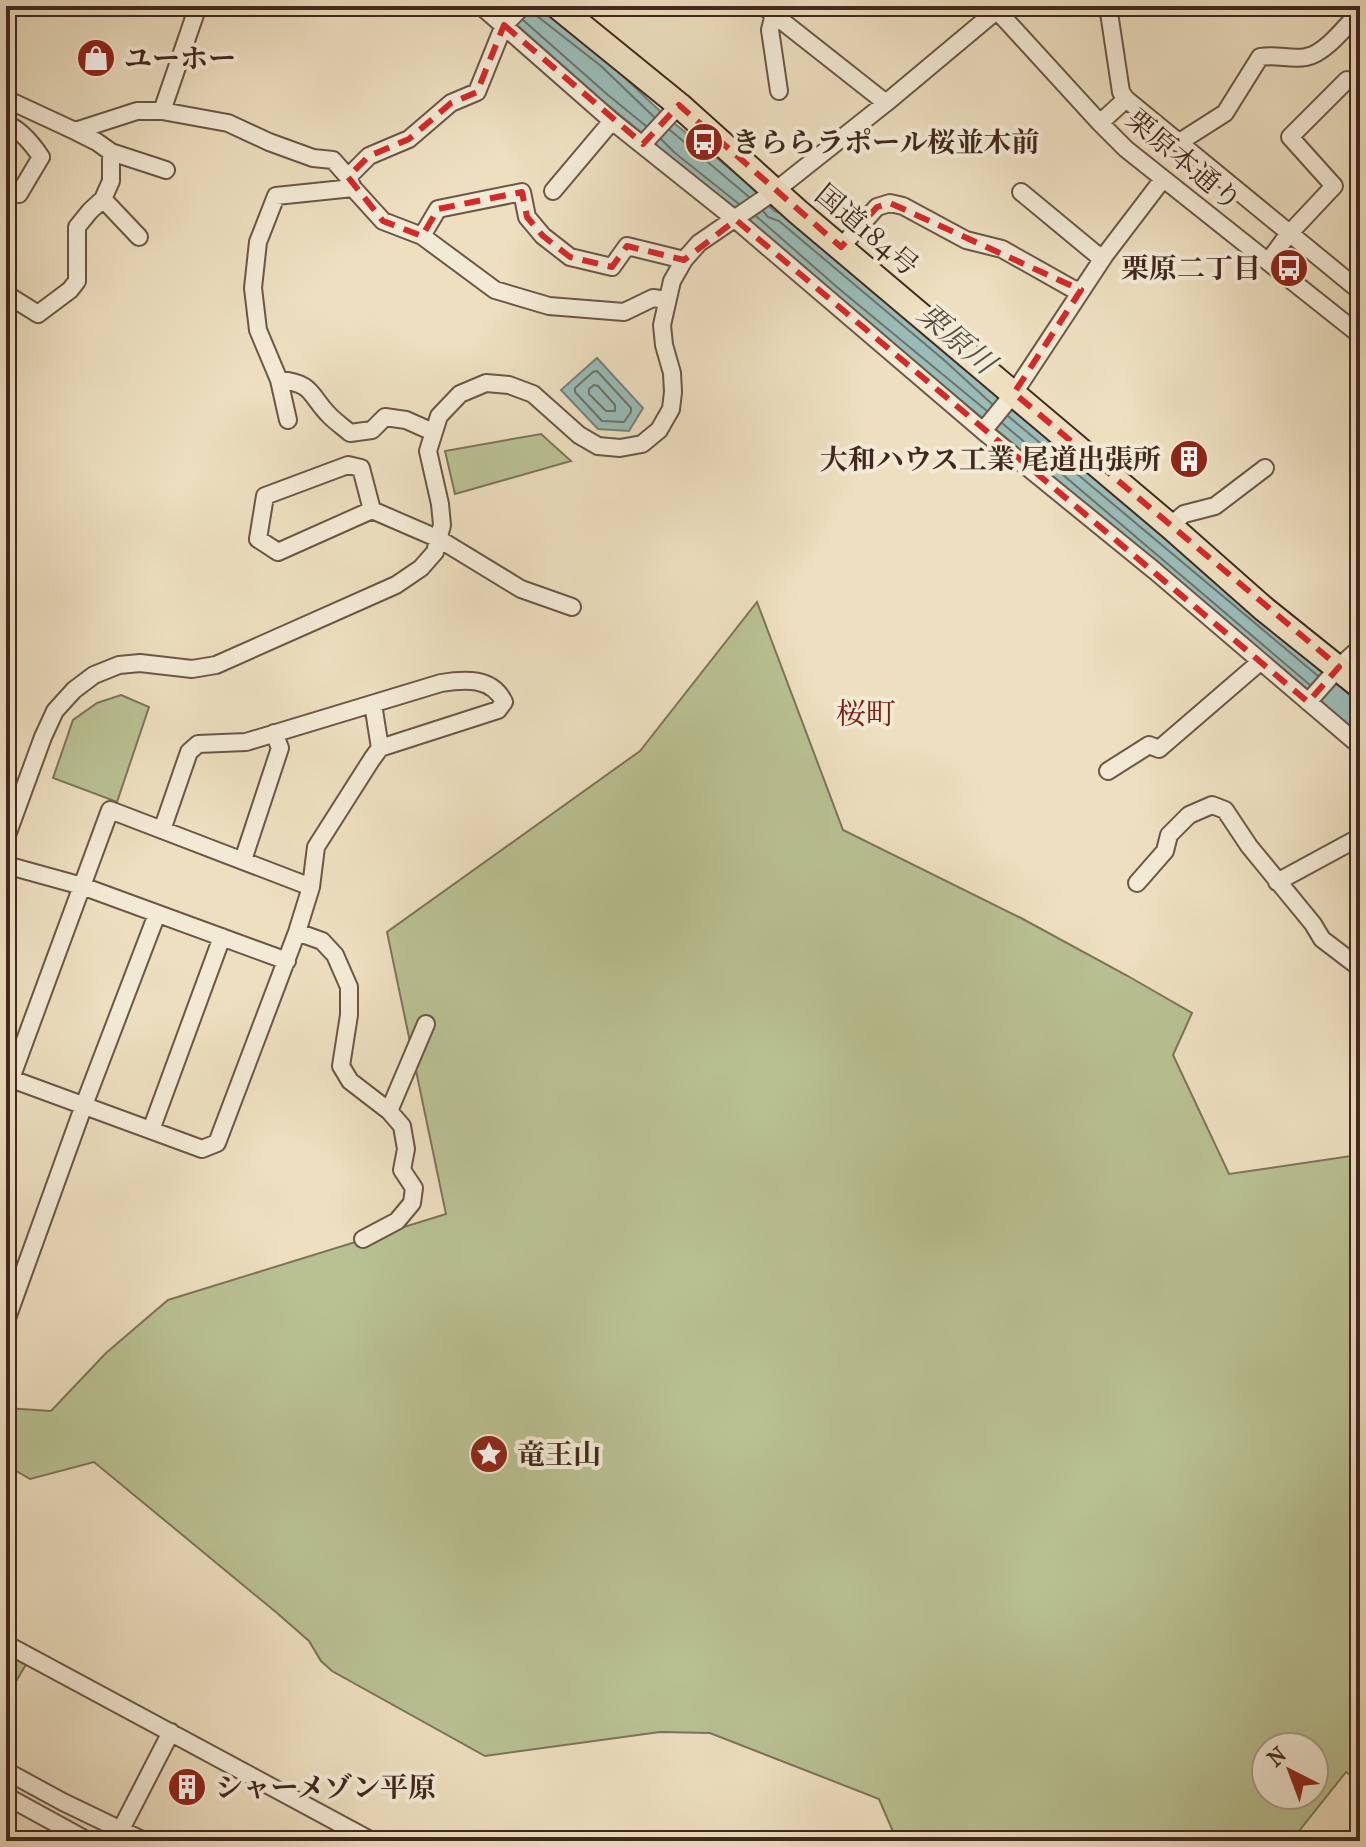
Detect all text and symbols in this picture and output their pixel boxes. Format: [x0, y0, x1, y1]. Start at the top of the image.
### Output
shop icon: ユーホー [75, 37, 117, 79]
place label: ユーホー [124, 42, 236, 75]
street label: 栗原本通り [1120, 102, 1248, 218]
bus stop icon: きららラポール桜並木前 [683, 121, 725, 163]
place label: きららラポール桜並木前 [732, 126, 1039, 159]
street label: 国道184号 [809, 177, 925, 283]
bus stop icon: 栗原二丁目 [1268, 247, 1310, 289]
place label: 栗原二丁目 [1121, 252, 1261, 285]
water label: 栗原川 [910, 297, 1004, 383]
building icon: 大和ハウス工業 尾道出張所 [1168, 438, 1210, 480]
place label: 大和ハウス工業 尾道出張所 [820, 443, 1161, 476]
district label: 桜町 [836, 697, 896, 732]
place icon: 竜王山 [468, 1433, 510, 1475]
place label: 竜王山 [517, 1438, 601, 1471]
north arrow [1250, 1731, 1330, 1811]
text: N [1262, 1741, 1292, 1772]
building icon: シャーメゾン平原 [166, 1766, 208, 1808]
place label: シャーメゾン平原 [215, 1771, 436, 1804]

